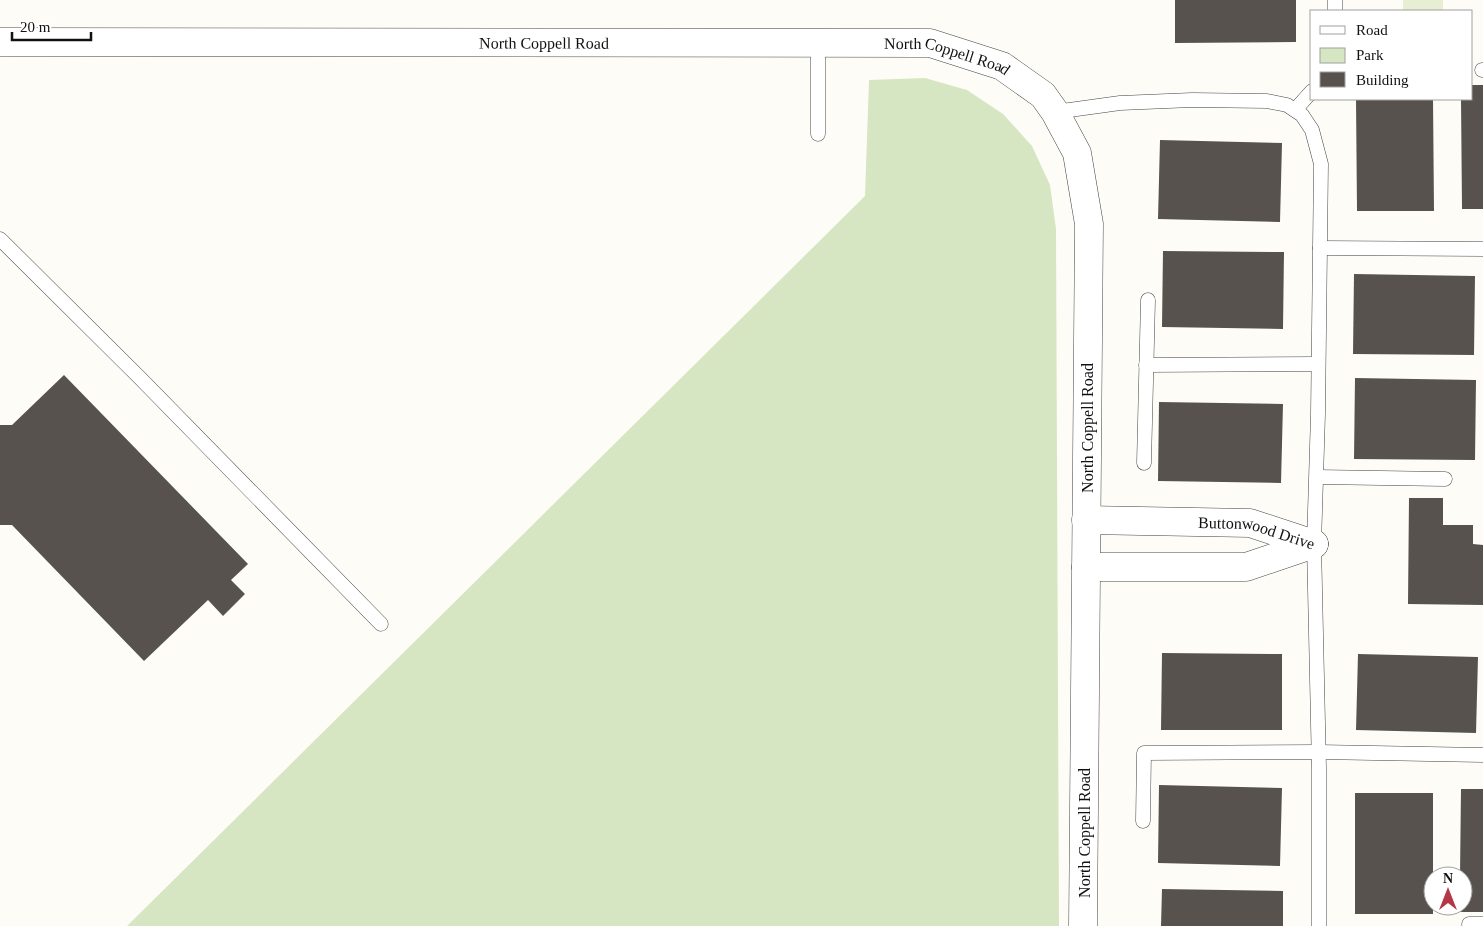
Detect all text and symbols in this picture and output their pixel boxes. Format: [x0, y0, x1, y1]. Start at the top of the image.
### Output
scale bar [12, 10, 91, 42]
legend [1310, 10, 1473, 100]
text: 20 m [20, 19, 51, 35]
text: Road [1356, 22, 1388, 38]
street label: North Coppell Road [884, 34, 1013, 78]
street label: North Coppell Road [479, 35, 609, 53]
text: Park [1356, 47, 1384, 63]
text: Building [1356, 72, 1409, 88]
street label: North Coppell Road [1079, 363, 1097, 493]
street label: Buttonwood Drive [1198, 514, 1317, 553]
street label: North Coppell Road [1076, 768, 1094, 898]
north arrow [1423, 866, 1473, 916]
text: N [1443, 871, 1453, 886]

